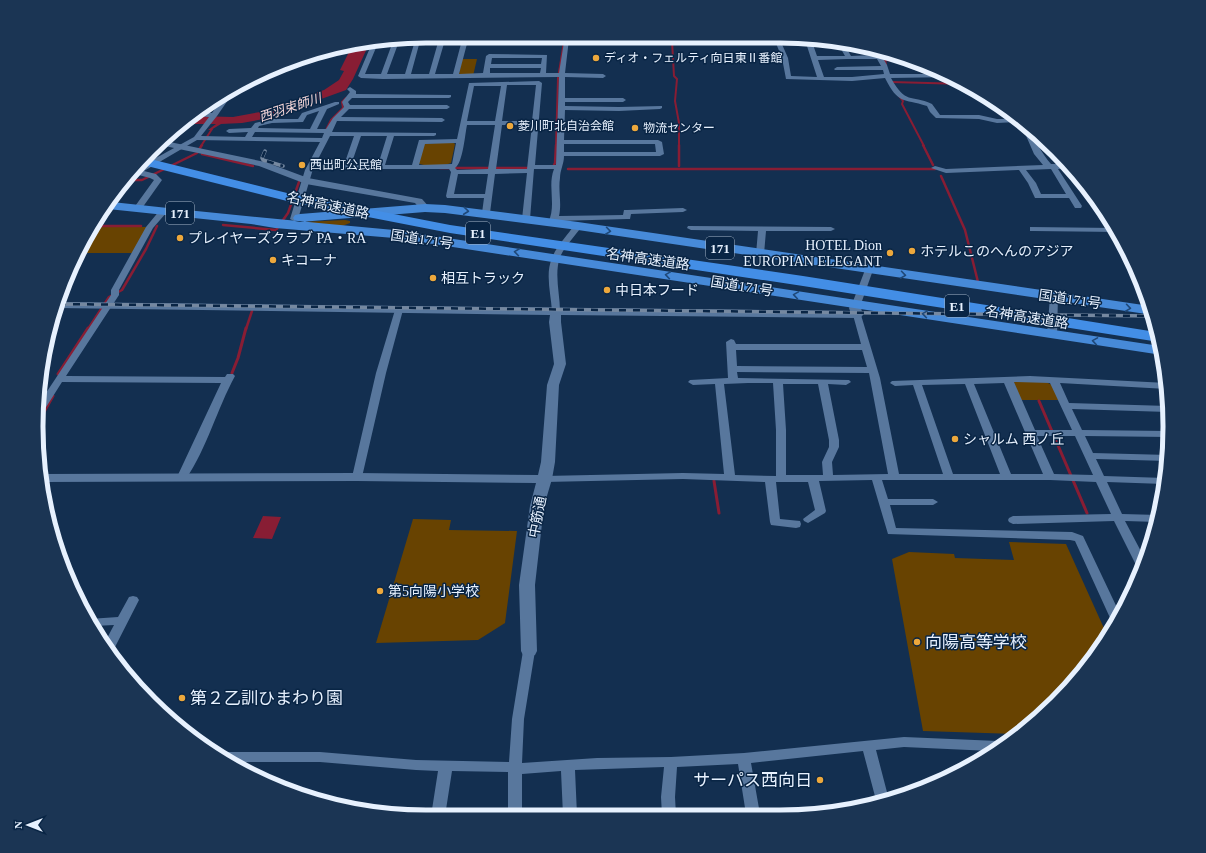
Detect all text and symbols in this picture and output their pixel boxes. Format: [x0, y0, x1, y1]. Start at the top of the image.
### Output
place label: ディオ・フェルティ向日東Ⅱ番館 [604, 51, 782, 65]
marker: ディオ・フェルティ向日東Ⅱ番館 [591, 53, 601, 63]
water label: 西羽束師川 [257, 90, 325, 125]
place label: 菱川町北自治会館 [518, 119, 614, 133]
marker: 菱川町北自治会館 [505, 121, 515, 131]
place label: 物流センター [643, 121, 715, 135]
marker: 物流センター [630, 123, 640, 133]
place label: 西出町公民館 [310, 158, 382, 172]
marker: 西出町公民館 [297, 160, 307, 170]
street label: 名神高速道路 [285, 189, 371, 222]
road number: 171 [166, 202, 194, 224]
one-way arrow [462, 206, 469, 215]
road number: E1 [466, 222, 490, 244]
one-way arrow [605, 226, 611, 235]
street label: 国道171号 [390, 228, 454, 251]
place label: プレイヤーズクラブ PA・RA [188, 230, 367, 246]
marker: プレイヤーズクラブ PA・RA [175, 233, 185, 243]
road number: 171 [706, 237, 734, 259]
place label: HOTEL Dion EUROPIAN ELEGANT [743, 238, 882, 269]
place label: ホテルこのへんのアジア [920, 244, 1073, 259]
street label: 名神高速道路 [605, 246, 691, 273]
marker: ホテルこのへんのアジア [907, 246, 917, 256]
one-way arrow [514, 248, 520, 257]
marker: HOTEL Dion EUROPIAN ELEGANT [885, 248, 895, 258]
place label: キコーナ [281, 253, 337, 268]
marker: キコーナ [268, 255, 278, 265]
one-way arrow [900, 270, 906, 279]
place label: 相互トラック [441, 271, 525, 286]
one-way arrow [665, 271, 671, 280]
marker: 相互トラック [428, 273, 438, 283]
street label: 国道171号 [710, 274, 774, 299]
place label: 中日本フード [615, 283, 699, 298]
marker: 中日本フード [602, 285, 612, 295]
street label: 国道171号 [1038, 288, 1102, 311]
one-way arrow [793, 291, 799, 300]
road number: E1 [945, 295, 969, 317]
one-way arrow [1125, 303, 1132, 312]
street label: 名神高速道路 [984, 304, 1070, 331]
one-way arrow [922, 311, 928, 319]
one-way arrow [1092, 337, 1098, 346]
place label: シャルム 西ノ丘 [963, 432, 1064, 447]
marker: シャルム 西ノ丘 [950, 434, 960, 444]
street label: 中筋通 [525, 495, 549, 539]
place label: 第5向陽小学校 [388, 583, 479, 599]
marker: 第5向陽小学校 [375, 586, 385, 596]
place label: 向陽高等学校 [925, 633, 1027, 652]
marker: 向陽高等学校 [912, 637, 922, 647]
place label: 第２乙訓ひまわり園 [190, 689, 343, 708]
marker: 第２乙訓ひまわり園 [177, 693, 187, 703]
place label: サーパス西向日 [693, 771, 812, 790]
marker: サーパス西向日 [815, 775, 825, 785]
north arrow [8, 805, 48, 845]
text: N [12, 821, 24, 829]

